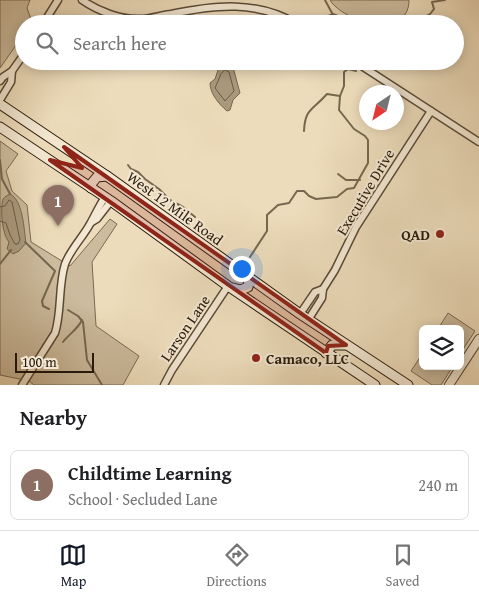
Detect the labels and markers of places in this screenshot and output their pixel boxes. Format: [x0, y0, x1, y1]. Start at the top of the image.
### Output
pin: 1 [42, 185, 74, 226]
place label: QAD [401, 224, 430, 245]
marker: QAD [434, 228, 446, 240]
place label: Camaco, LLC [266, 348, 349, 369]
marker: Camaco, LLC [250, 352, 262, 364]

